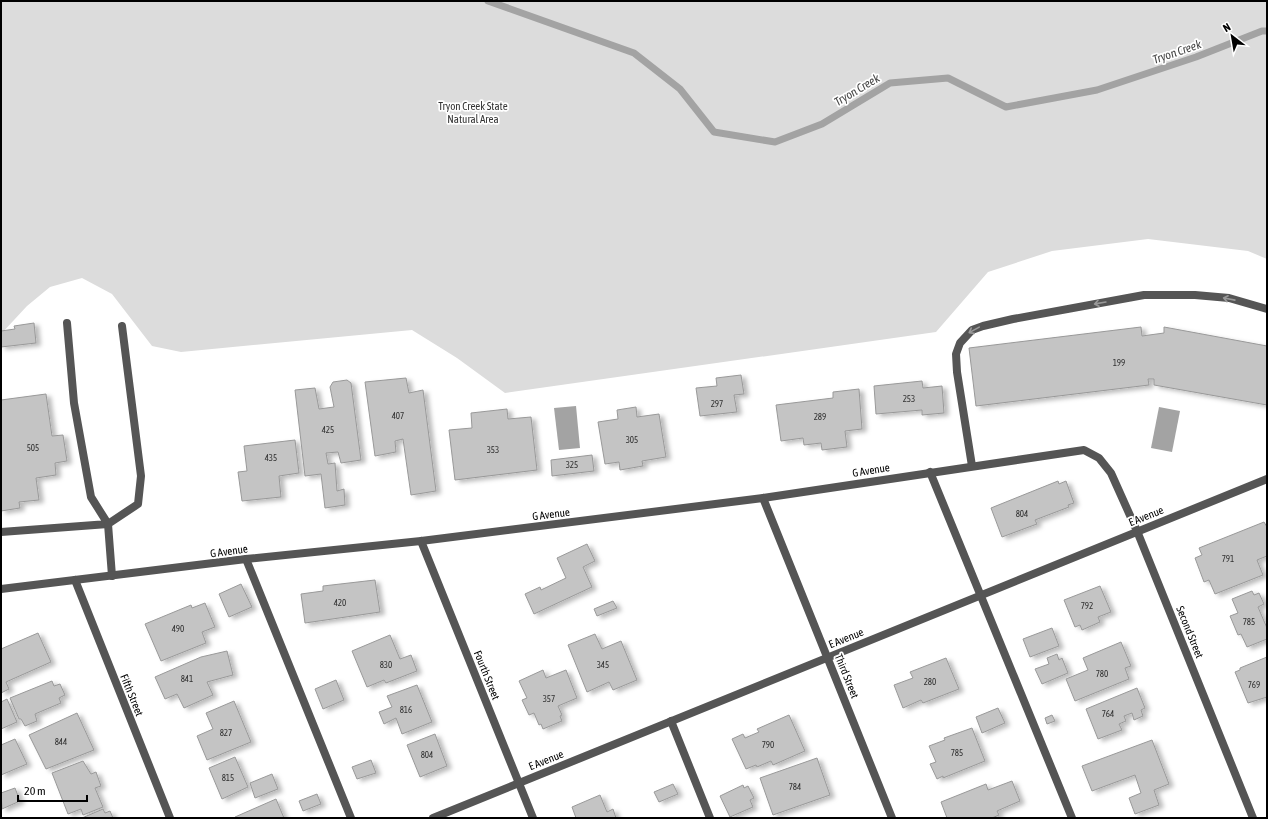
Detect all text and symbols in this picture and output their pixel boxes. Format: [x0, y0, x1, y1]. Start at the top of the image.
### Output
north arrow [1212, 16, 1252, 56]
text: N [1221, 21, 1233, 34]
water label: Tryon Creek [1151, 37, 1204, 67]
water label: Tryon Creek [832, 71, 883, 109]
park label: Tryon Creek State Natural Area [438, 100, 508, 125]
one-way arrow [1223, 295, 1236, 303]
one-way arrow [1094, 299, 1107, 307]
one-way arrow [968, 327, 980, 335]
house number: 199 [1113, 358, 1125, 368]
house number: 253 [903, 394, 915, 404]
house number: 297 [711, 399, 723, 409]
house number: 407 [392, 411, 404, 421]
house number: 289 [814, 412, 826, 422]
house number: 425 [322, 425, 334, 435]
house number: 305 [626, 435, 638, 445]
house number: 505 [27, 443, 39, 453]
house number: 353 [487, 445, 499, 455]
house number: 435 [265, 453, 277, 463]
house number: 325 [566, 460, 578, 470]
street label: G Avenue [851, 461, 891, 479]
street label: E Avenue [1127, 504, 1165, 528]
street label: G Avenue [532, 506, 570, 522]
house number: 804 [1016, 509, 1028, 519]
street label: G Avenue [209, 542, 249, 560]
house number: 791 [1222, 554, 1234, 564]
house number: 420 [334, 598, 346, 608]
house number: 792 [1081, 601, 1093, 611]
street label: Second Street [1174, 604, 1206, 660]
house number: 785 [1243, 617, 1255, 627]
house number: 490 [172, 624, 184, 634]
street label: E Avenue [827, 626, 865, 650]
street label: Fourth Street [472, 649, 502, 701]
street label: Third Street [833, 652, 861, 700]
house number: 830 [380, 660, 392, 670]
house number: 345 [597, 660, 609, 670]
house number: 780 [1096, 669, 1108, 679]
street label: Fifth Street [118, 672, 146, 718]
house number: 841 [181, 674, 193, 684]
house number: 280 [924, 677, 936, 687]
house number: 769 [1248, 680, 1260, 690]
house number: 357 [543, 694, 555, 704]
house number: 816 [400, 705, 412, 715]
house number: 764 [1102, 709, 1114, 719]
house number: 827 [220, 728, 232, 738]
house number: 844 [55, 737, 67, 747]
house number: 790 [762, 740, 774, 750]
street label: E Avenue [527, 748, 565, 772]
house number: 785 [951, 748, 963, 758]
house number: 804 [421, 750, 433, 760]
house number: 815 [222, 773, 234, 783]
scale bar [18, 777, 87, 803]
house number: 784 [789, 782, 801, 792]
text: 20 m [24, 784, 46, 798]

